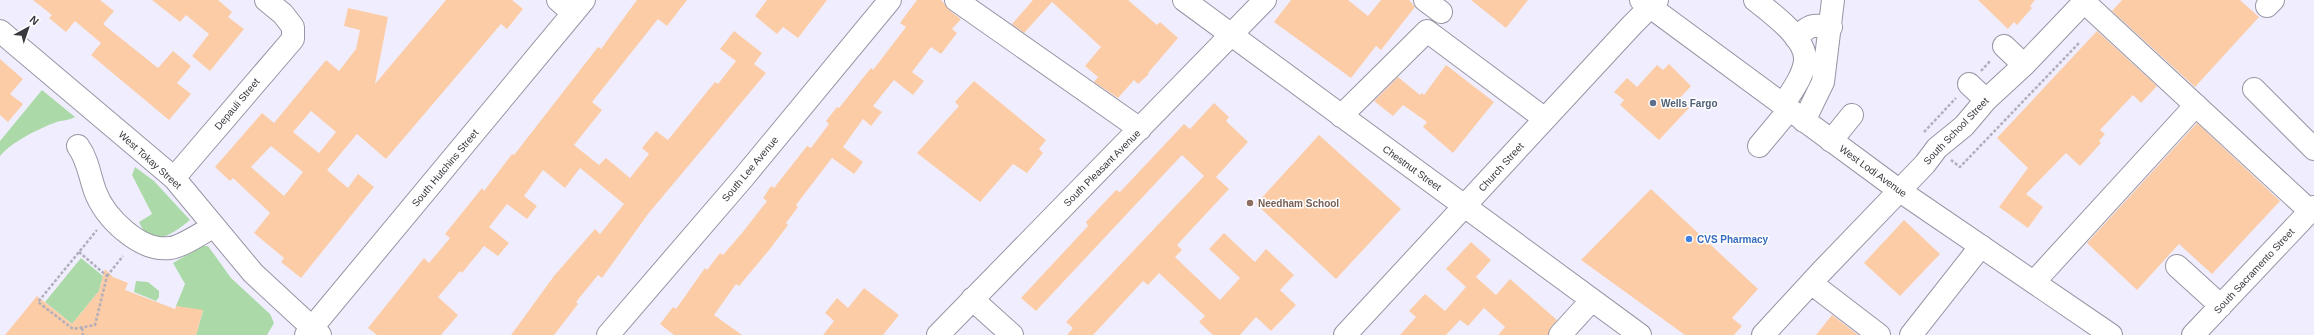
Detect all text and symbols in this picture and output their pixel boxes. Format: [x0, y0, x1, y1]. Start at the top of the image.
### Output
north arrow [8, 8, 48, 48]
text: N [28, 13, 41, 28]
street label: Depauli Street [212, 76, 262, 132]
street label: South School Street [1921, 95, 1991, 167]
marker: Wells Fargo [1648, 98, 1658, 108]
place label: Wells Fargo [1661, 98, 1718, 109]
street label: South Hutchins Street [410, 127, 481, 209]
street label: South Pleasant Avenue [1061, 127, 1143, 209]
street label: West Tokay Street [116, 129, 184, 191]
street label: South Lee Avenue [720, 134, 781, 204]
street label: Church Street [1476, 140, 1526, 194]
street label: Chestnut Street [1381, 143, 1444, 193]
street label: West Lodi Avenue [1837, 143, 1909, 199]
marker: Needham School [1245, 198, 1255, 208]
place label: Needham School [1258, 198, 1339, 209]
street label: South Sacramento Street [2212, 226, 2296, 316]
marker: CVS Pharmacy [1684, 234, 1694, 244]
place label: CVS Pharmacy [1697, 234, 1769, 245]

